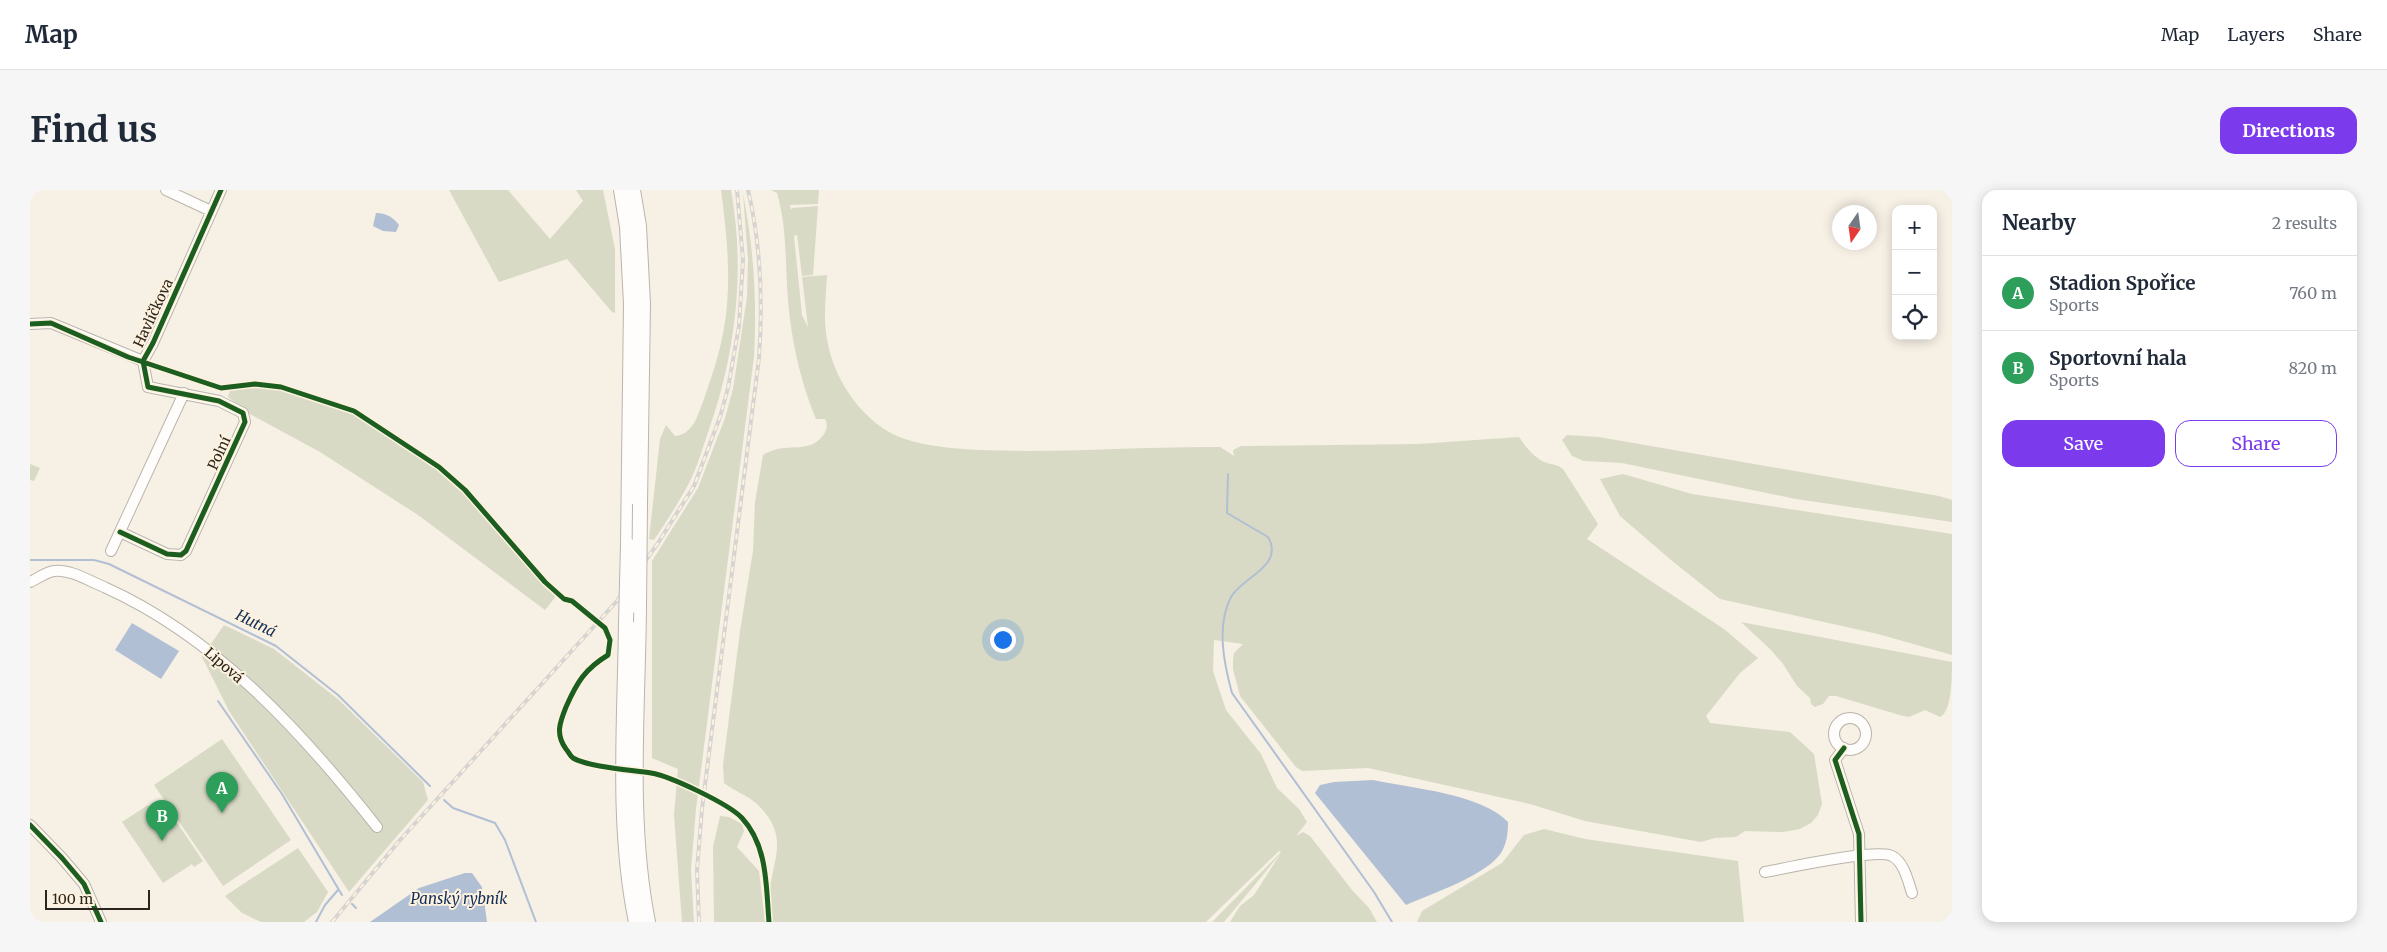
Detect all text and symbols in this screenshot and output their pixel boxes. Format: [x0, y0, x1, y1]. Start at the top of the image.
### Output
text: Map [25, 19, 78, 50]
text: Map [2161, 23, 2199, 46]
text: Layers [2227, 23, 2285, 46]
text: Share [2313, 23, 2362, 46]
button: Directions [2220, 107, 2357, 154]
text: Find us [30, 108, 157, 152]
north arrow [1832, 205, 1877, 250]
map controls [1892, 205, 1937, 340]
button: + [1892, 205, 1937, 250]
text: Nearby [2002, 209, 2076, 236]
text: 2 results [2272, 213, 2337, 233]
button: − [1892, 250, 1937, 295]
text: Stadion Spořice [2049, 271, 2196, 295]
street label: Havlíčkova [129, 275, 177, 350]
text: A [2012, 283, 2024, 303]
text: 760 m [2289, 283, 2337, 303]
button: locate [1892, 295, 1937, 340]
text: Sports [2049, 295, 2099, 315]
text: Sportovní hala [2049, 346, 2187, 370]
text: B [2012, 358, 2024, 378]
text: 820 m [2289, 358, 2337, 378]
text: Sports [2049, 370, 2099, 390]
button: Save [2002, 420, 2165, 467]
button: Share [2175, 420, 2337, 467]
street label: Polní [203, 433, 235, 473]
water label: Hutná [232, 605, 280, 641]
your location [990, 627, 1016, 653]
street label: Lipová [201, 643, 247, 687]
pin: A [206, 772, 238, 813]
pin: B [146, 800, 178, 841]
scale bar [45, 887, 150, 910]
water label: Panský rybník [410, 889, 508, 908]
text: 100 m [52, 890, 93, 908]

